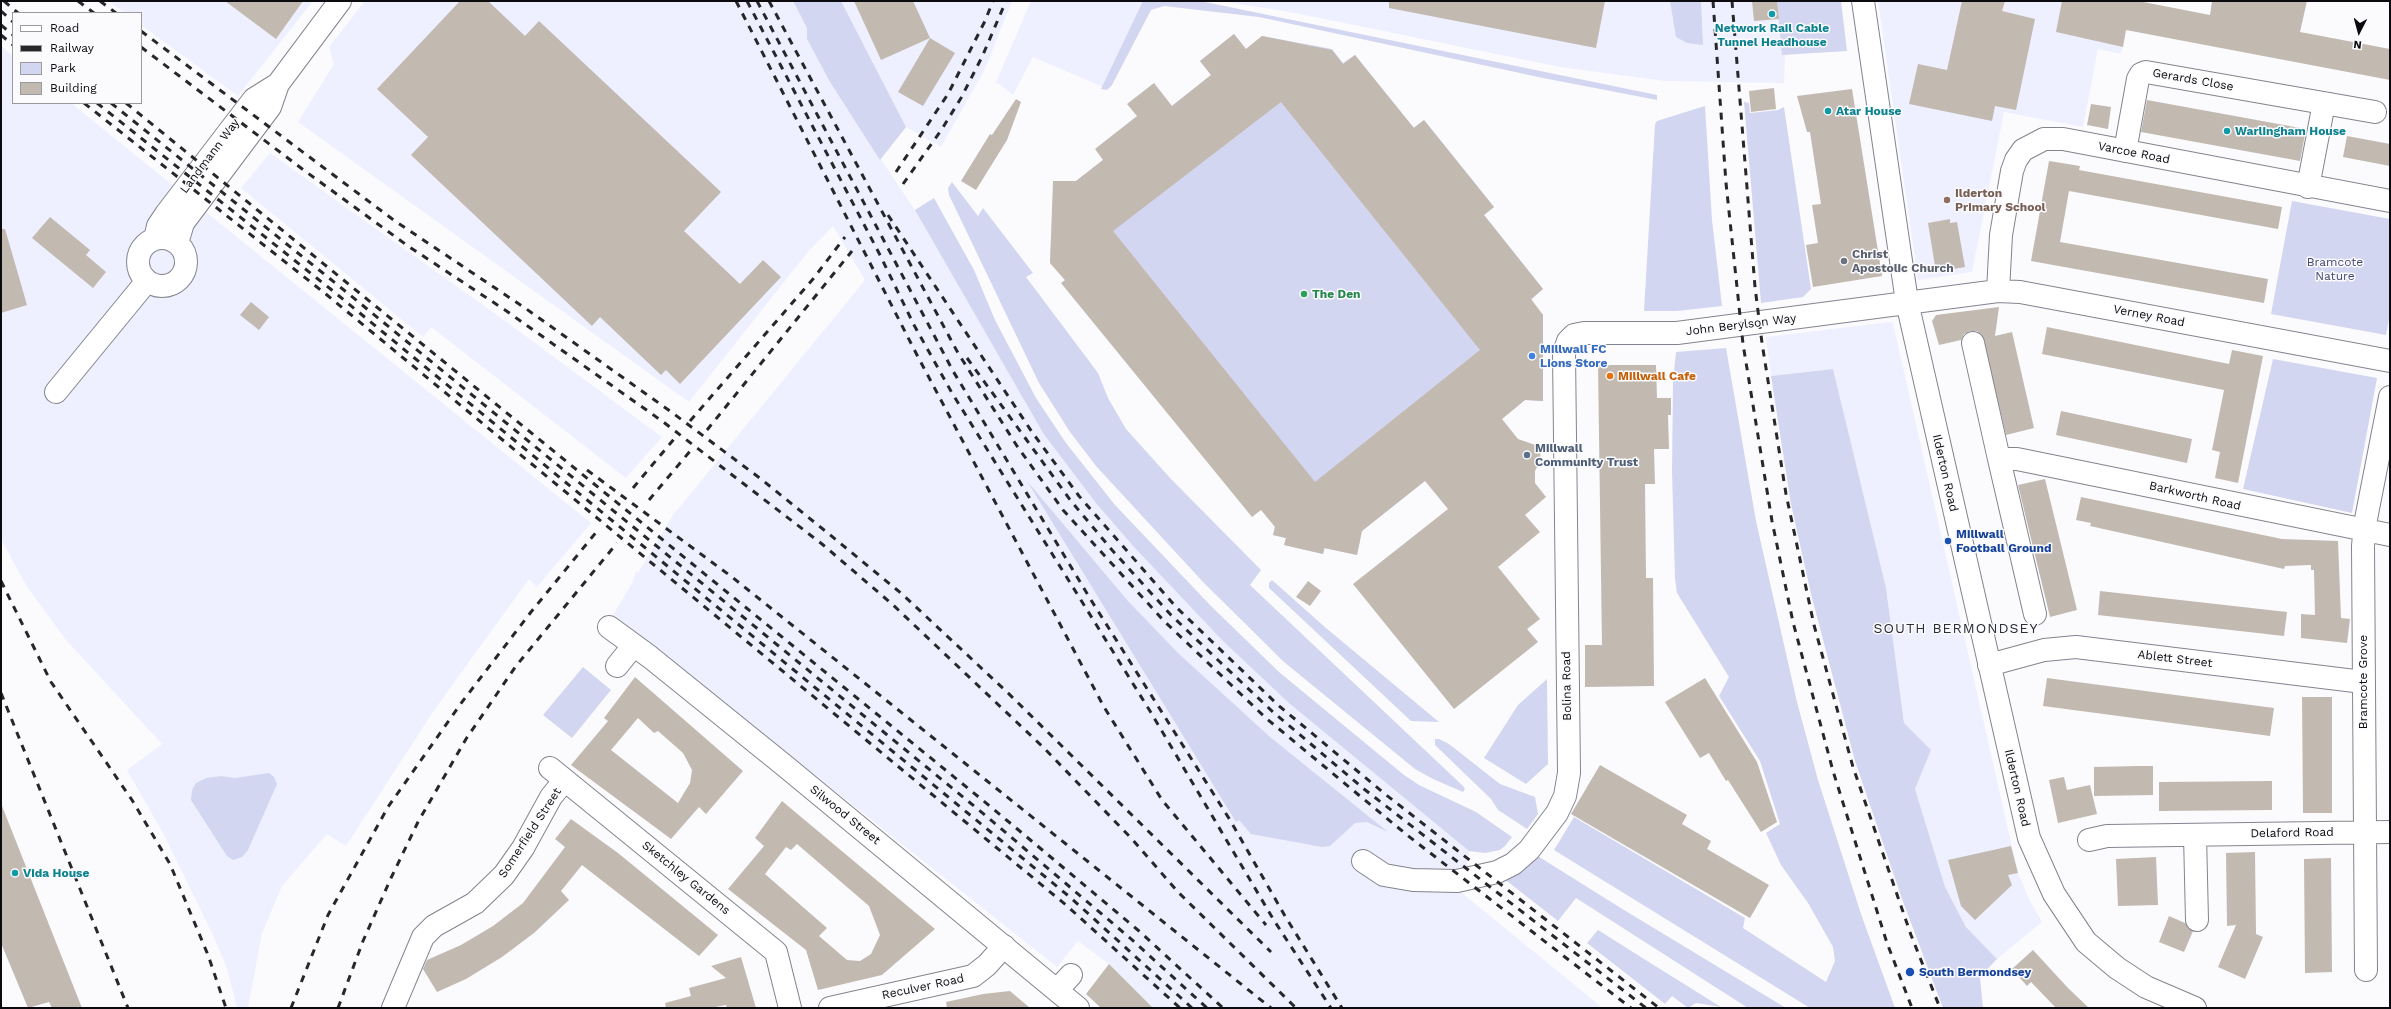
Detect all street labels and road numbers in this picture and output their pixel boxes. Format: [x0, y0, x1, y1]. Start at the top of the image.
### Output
street label: Gerards Close [2151, 66, 2235, 94]
street label: Landmann Way [177, 116, 243, 196]
street label: Varcoe Road [2097, 139, 2171, 167]
street label: Verney Road [2112, 302, 2186, 330]
street label: John Berylson Way [1685, 311, 1797, 339]
street label: Ilderton Road [1929, 433, 1961, 513]
street label: Barkworth Road [2148, 478, 2242, 514]
street label: Bramcote Grove [2356, 635, 2370, 729]
street label: Ablett Street [2137, 647, 2213, 671]
street label: Bolina Road [1559, 651, 1575, 721]
street label: Ilderton Road [2001, 748, 2033, 828]
street label: Silwood Street [807, 782, 883, 848]
street label: Somerfield Street [496, 785, 564, 881]
street label: Delaford Road [2250, 825, 2334, 841]
street label: Sketchley Gardens [639, 838, 733, 918]
street label: Reculver Road [881, 971, 965, 1003]

